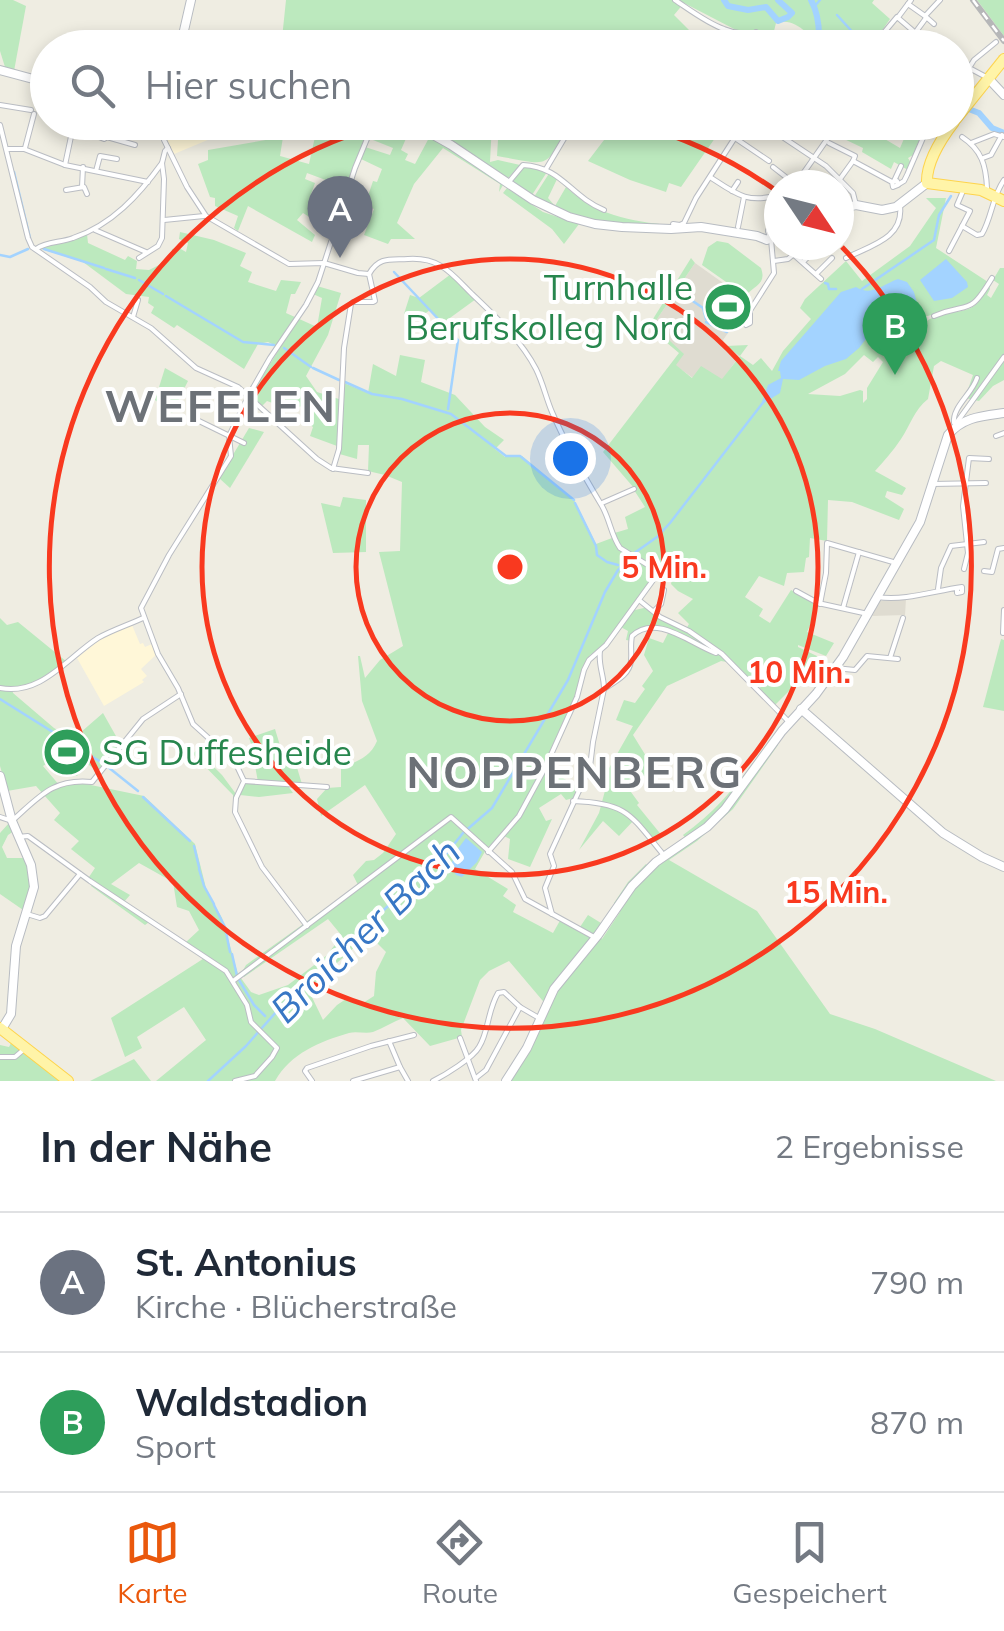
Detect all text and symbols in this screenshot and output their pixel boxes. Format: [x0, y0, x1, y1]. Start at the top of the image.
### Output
search box [30, 30, 974, 140]
icon: search [65, 58, 120, 113]
text: Hier suchen [145, 61, 352, 109]
north arrow [764, 170, 854, 260]
pin: A [308, 176, 372, 258]
place label: Turnhalle Berufskolleg Nord [405, 265, 693, 349]
sports icon: Turnhalle Berufskolleg Nord [702, 281, 754, 333]
pin: B [862, 292, 928, 375]
district label: WEFELEN [104, 377, 338, 433]
your location [545, 433, 596, 484]
text: 5 Min. [621, 548, 707, 586]
centre of rings [492, 549, 528, 585]
text: 10 Min. [747, 653, 851, 691]
sports icon: SG Duffesheide [41, 726, 93, 778]
place label: SG Duffesheide [102, 730, 352, 774]
district label: NOPPENBERG [406, 743, 744, 799]
water label: Broicher Bach [260, 828, 470, 1032]
text: 15 Min. [784, 873, 888, 911]
text: In der Nähe [40, 1120, 272, 1173]
text: 2 Ergebnisse [775, 1126, 964, 1166]
text: St. Antonius [135, 1238, 357, 1286]
text: A [60, 1262, 85, 1302]
text: 790 m [870, 1262, 964, 1302]
text: Kirche · Blücherstraße [135, 1286, 457, 1326]
text: Waldstadion [135, 1378, 368, 1426]
text: B [61, 1402, 84, 1442]
text: 870 m [870, 1402, 964, 1442]
text: Sport [135, 1426, 216, 1466]
tab: Karte [117, 1515, 188, 1610]
tab: Route [422, 1515, 498, 1610]
tab: Gespeichert [732, 1515, 887, 1610]

